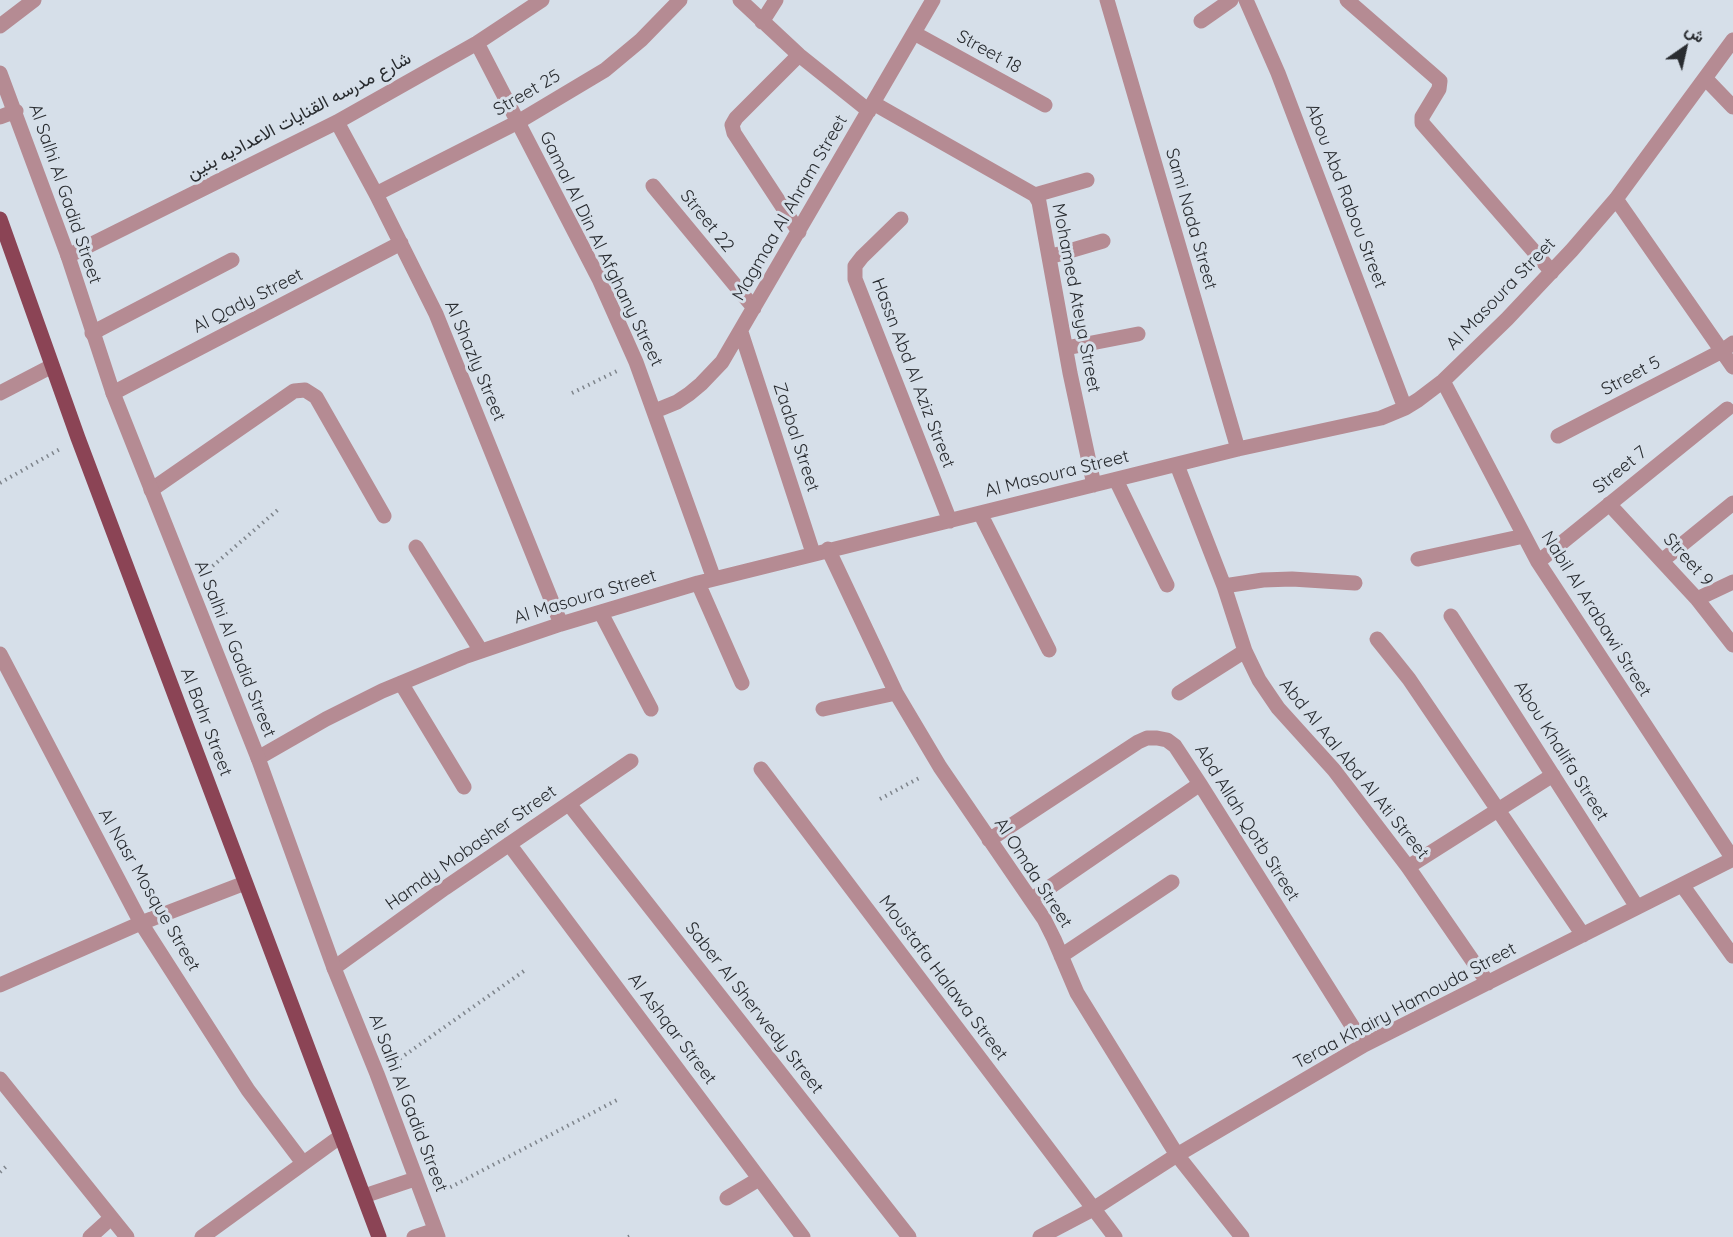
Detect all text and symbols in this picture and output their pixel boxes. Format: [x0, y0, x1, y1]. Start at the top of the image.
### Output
north arrow [1655, 18, 1715, 78]
text: ش [1681, 19, 1709, 47]
street label: Street 18 [953, 25, 1025, 79]
street label: شارع مدرسه القنايات الاعداديه بنين [183, 48, 415, 184]
street label: Street 25 [490, 65, 564, 121]
street label: Al Salhi Al Gadid Street [24, 101, 106, 287]
street label: Abou Abd Rabou Street [1301, 101, 1391, 291]
street label: Magmaa Al Ahram Street [728, 111, 852, 305]
street label: Gamal Al Din Al Afghany Street [535, 128, 667, 370]
street label: Sami Nada Street [1160, 146, 1222, 292]
street label: Street 22 [675, 185, 739, 257]
street label: Mohamed Ateya Street [1047, 202, 1105, 394]
street label: Al Masoura Street [1442, 233, 1560, 355]
street label: Al Qady Street [189, 264, 307, 338]
street label: Hassn Abd Al Aziz Street [867, 275, 959, 471]
street label: Al Shazly Street [440, 298, 510, 424]
street label: Street 5 [1598, 351, 1664, 401]
street label: Zaabal Street [768, 380, 824, 494]
street label: Street 7 [1589, 442, 1651, 498]
street label: Al Masoura Street [983, 446, 1131, 502]
street label: Nabil Al Arabawi Street [1536, 527, 1656, 701]
street label: Street 9 [1659, 529, 1717, 591]
street label: Al Salhi Al Gadid Street [190, 557, 280, 741]
street label: Al Masoura Street [511, 565, 659, 629]
street label: Al Bahr Street [175, 665, 237, 779]
street label: Abd Al Aal Abd Al Ati Street [1275, 674, 1433, 864]
street label: Abou Khalifa Street [1509, 677, 1613, 825]
street label: Abd Allah Qotb Street [1190, 741, 1304, 905]
street label: Hamdy Mobasher Street [381, 781, 561, 915]
street label: Al Nasr Mosque Street [93, 805, 205, 975]
street label: Al Omda Street [989, 814, 1077, 932]
street label: Moustafa Halawa Street [874, 891, 1012, 1065]
street label: Saber Al Sherwedy Street [680, 918, 828, 1098]
street label: Teraa Khairy Hamouda Street [1290, 938, 1520, 1074]
street label: Al Ashqar Street [623, 969, 721, 1089]
street label: Al Salhi Al Gadid Street [364, 1011, 452, 1195]

